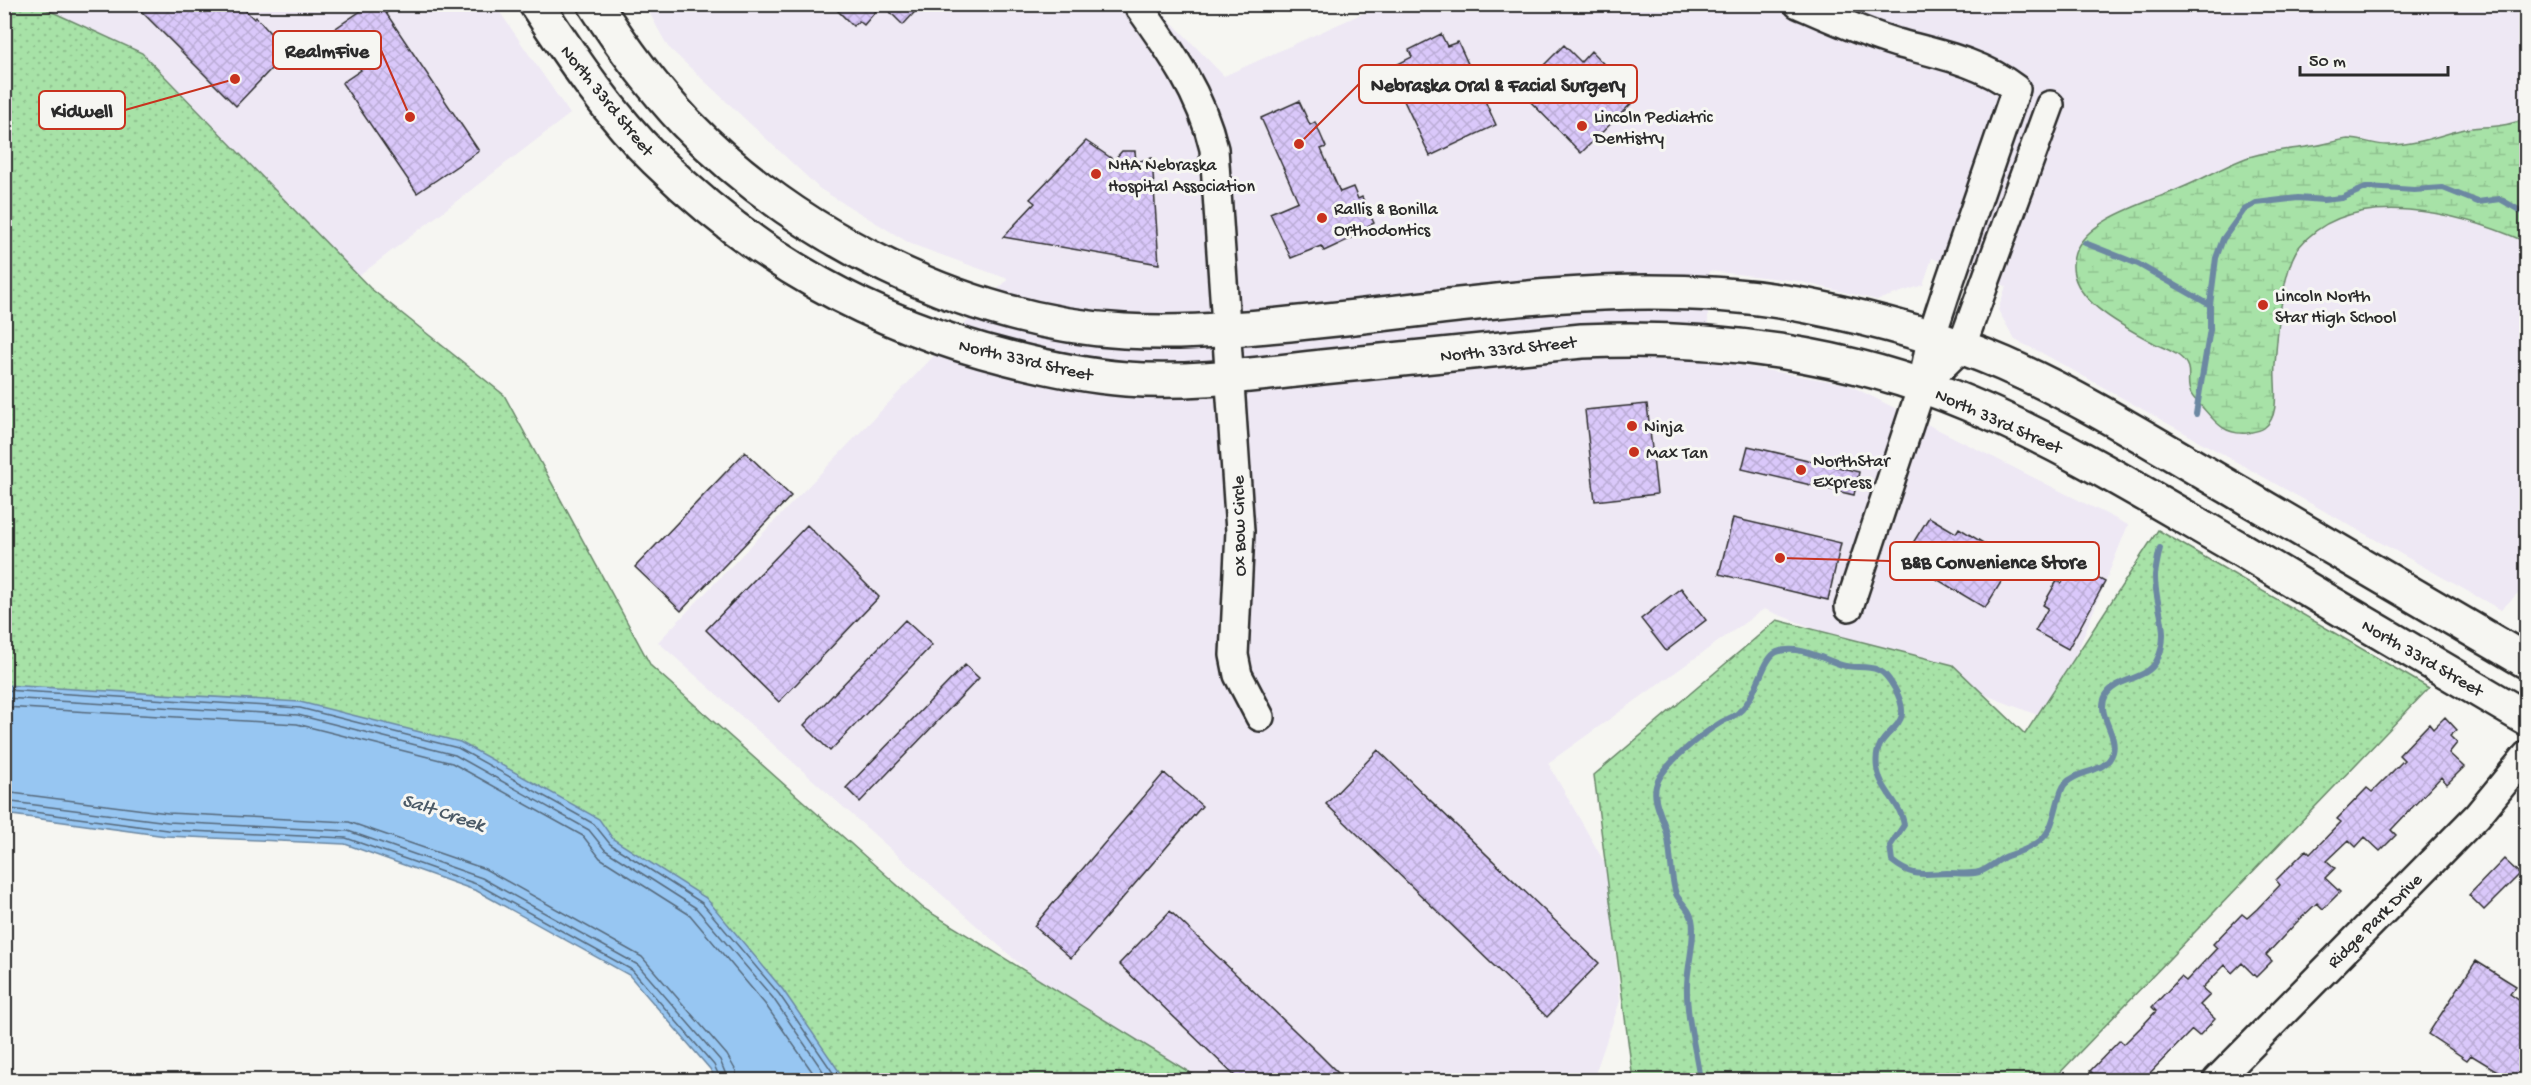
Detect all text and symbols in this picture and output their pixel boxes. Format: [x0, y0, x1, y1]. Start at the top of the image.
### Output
callout: RealmFive [273, 31, 381, 69]
scale bar [2300, 39, 2448, 77]
text: RealmFive [284, 42, 370, 65]
street label: North 33rd Street [555, 42, 658, 163]
text: 50 m [2309, 52, 2346, 73]
callout: Nebraska Oral & Facial Surgery [1359, 65, 1637, 103]
text: Nebraska Oral & Facial Surgery [1371, 76, 1625, 99]
callout: Kidwell [39, 91, 125, 129]
text: Kidwell [50, 102, 113, 125]
place label: Lincoln Pediatric Dentistry [1593, 108, 1714, 150]
marker: Lincoln Pediatric Dentistry [1575, 119, 1589, 133]
place label: NHA Nebraska Hospital Association [1108, 156, 1255, 198]
marker: NHA Nebraska Hospital Association [1089, 167, 1103, 181]
place label: Rallis & Bonilla Orthodontics [1334, 200, 1439, 242]
marker: Rallis & Bonilla Orthodontics [1315, 211, 1329, 225]
place label: Lincoln North Star High School [2275, 287, 2396, 329]
marker: Lincoln North Star High School [2256, 298, 2270, 312]
street label: North 33rd Street [1439, 333, 1579, 368]
street label: North 33rd Street [957, 336, 1096, 387]
street label: North 33rd Street [1931, 385, 2066, 460]
place label: Ninja [1644, 418, 1684, 439]
marker: Ninja [1625, 419, 1639, 433]
place label: Max Tan [1646, 444, 1708, 465]
marker: Max Tan [1627, 445, 1641, 459]
place label: NorthStar Express [1813, 452, 1891, 494]
marker: NorthStar Express [1794, 463, 1808, 477]
street label: Ox Bow Circle [1229, 475, 1252, 576]
callout: B&B Convenience Store [1890, 542, 2099, 580]
text: B&B Convenience Store [1900, 553, 2087, 576]
street label: North 33rd Street [2357, 616, 2488, 703]
water label: Salt Creek [399, 790, 489, 839]
street label: Ridge Park Drive [2324, 869, 2428, 974]

